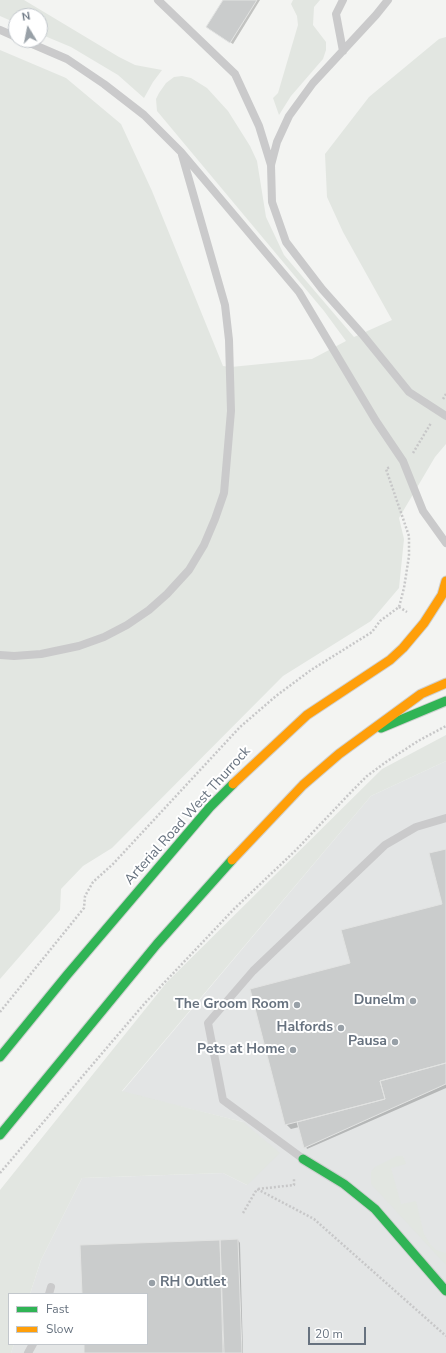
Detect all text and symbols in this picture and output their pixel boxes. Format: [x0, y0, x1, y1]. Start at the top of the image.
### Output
north arrow [8, 8, 48, 48]
text: N [21, 9, 31, 25]
street label: Arterial Road West Thurrock [122, 743, 254, 889]
place label: Dunelm [354, 993, 405, 1009]
marker: Dunelm [408, 996, 418, 1006]
place label: The Groom Room [175, 997, 289, 1013]
marker: The Groom Room [292, 1000, 302, 1010]
place label: Halfords [277, 1020, 333, 1036]
marker: Halfords [336, 1023, 346, 1033]
place label: Pausa [348, 1034, 387, 1050]
marker: Pausa [390, 1037, 400, 1047]
place label: Pets at Home [197, 1042, 285, 1058]
marker: Pets at Home [288, 1045, 298, 1055]
place label: RH Outlet [160, 1275, 226, 1291]
marker: RH Outlet [147, 1278, 157, 1288]
legend [8, 1293, 148, 1345]
text: Fast [46, 1301, 69, 1317]
scale bar [310, 1319, 368, 1345]
text: Slow [46, 1321, 74, 1337]
text: 20 m [315, 1326, 343, 1342]

